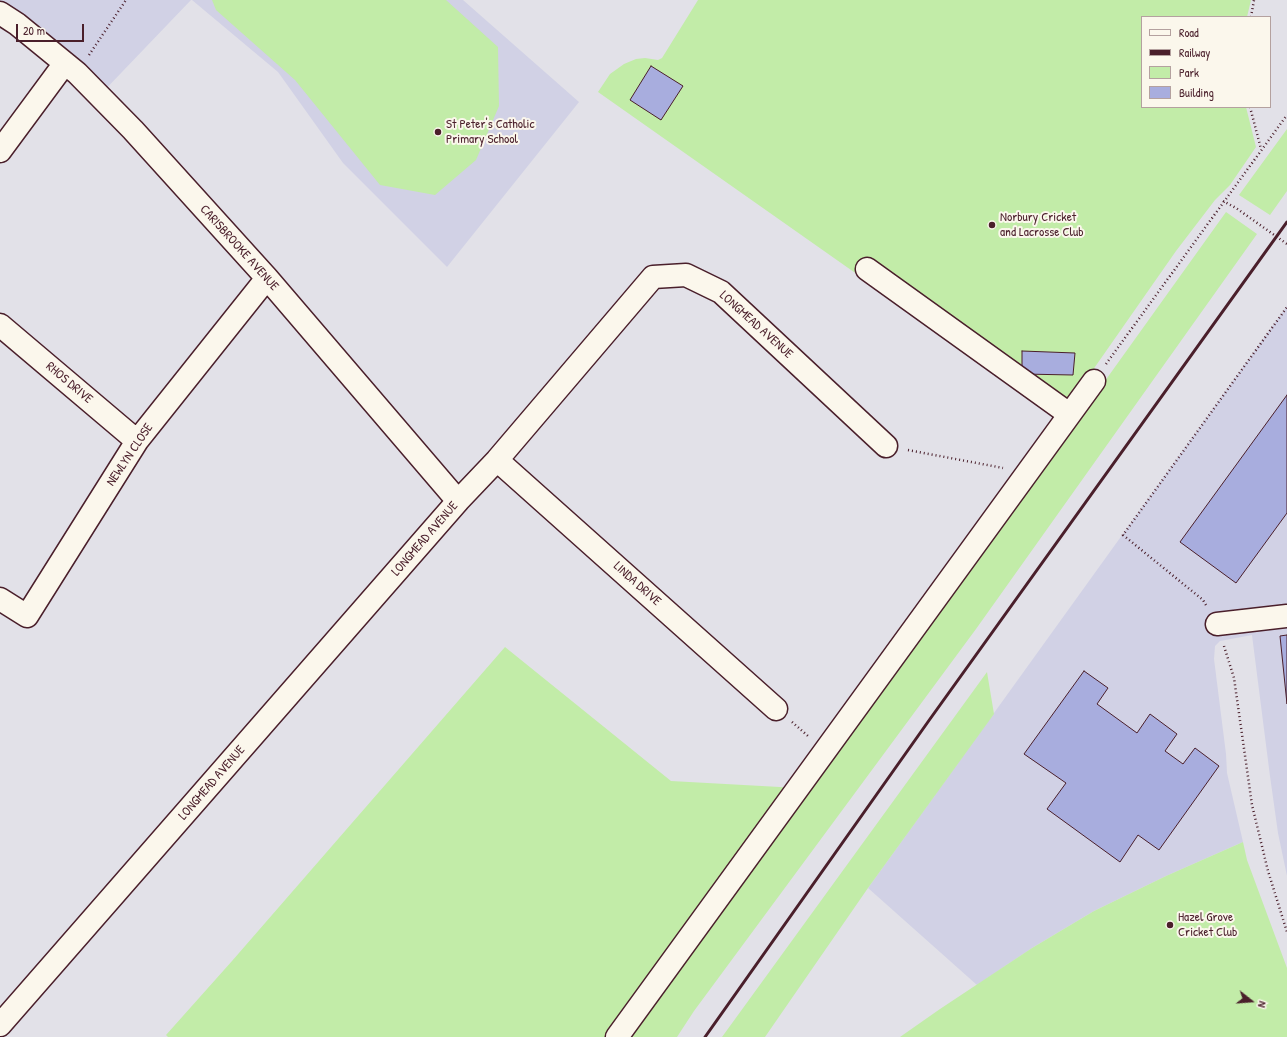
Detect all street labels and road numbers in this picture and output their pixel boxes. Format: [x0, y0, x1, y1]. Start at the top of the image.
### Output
street label: CARISBROOKE AVENUE [196, 202, 282, 294]
street label: LONGMEAD AVENUE [716, 288, 796, 362]
street label: RHOS DRIVE [42, 359, 96, 407]
street label: NEWLYN CLOSE [103, 421, 157, 489]
street label: LONGMEAD AVENUE [388, 499, 462, 579]
street label: LINDA DRIVE [610, 559, 664, 609]
street label: LONGMEAD AVENUE [175, 743, 249, 823]

